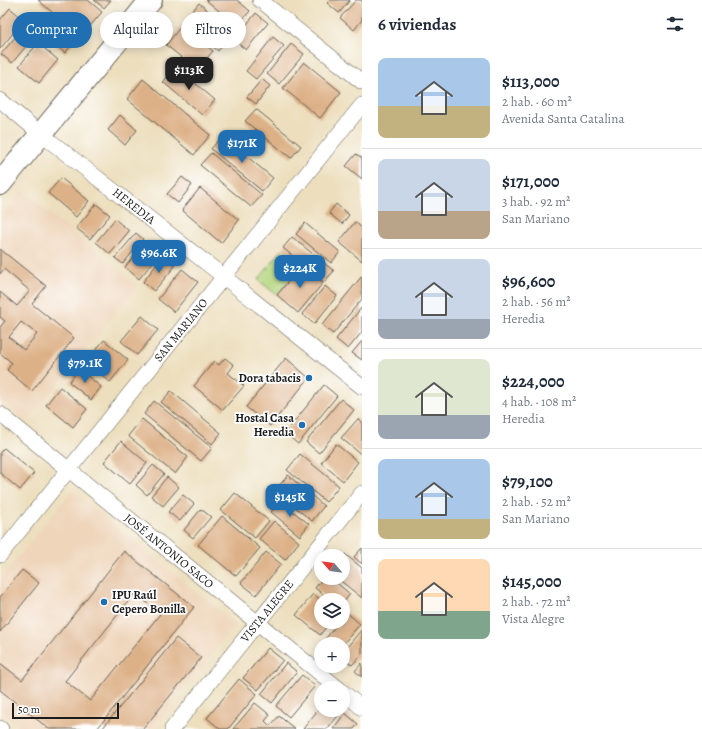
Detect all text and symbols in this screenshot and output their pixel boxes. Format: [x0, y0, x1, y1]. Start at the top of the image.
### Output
chip: Comprar [12, 12, 92, 48]
chip: Alquilar [100, 12, 173, 48]
chip: Filtros [181, 12, 246, 48]
text: 6 viviendas [378, 13, 456, 36]
icon: filters [664, 13, 686, 35]
pin: $113K [161, 57, 217, 91]
text: $113K [174, 61, 204, 78]
text: $113,000 [502, 70, 560, 93]
icon: home [410, 74, 458, 122]
text: 2 hab. · 60 m² [502, 93, 572, 110]
text: Avenida Santa Catalina [502, 110, 624, 127]
pin: $171K [214, 130, 270, 164]
text: $171K [227, 134, 257, 151]
text: $171,000 [502, 170, 560, 193]
icon: home [410, 175, 458, 223]
street label: HEREDIA [109, 184, 159, 228]
text: 3 hab. · 92 m² [502, 193, 570, 210]
text: San Mariano [502, 210, 570, 227]
pin: $96.6K [126, 240, 192, 274]
text: $96.6K [141, 244, 177, 261]
pin: $224K [272, 255, 328, 289]
text: $224K [283, 259, 317, 276]
text: $96,600 [502, 270, 555, 293]
icon: home [410, 275, 458, 323]
text: 2 hab. · 56 m² [502, 293, 571, 310]
street label: SAN MARIANO [151, 295, 211, 365]
text: Heredia [502, 310, 545, 327]
pin: $79.1K [52, 350, 118, 384]
text: $79.1K [68, 354, 102, 371]
place label: Dora tabacis [239, 370, 301, 386]
text: $224,000 [502, 370, 565, 393]
marker: Dora tabacis [304, 373, 314, 383]
icon: home [410, 375, 458, 423]
text: 4 hab. · 108 m² [502, 393, 576, 410]
place label: Hostal Casa Heredia [235, 410, 294, 440]
text: Heredia [502, 410, 545, 427]
marker: Hostal Casa Heredia [297, 420, 307, 430]
text: $79,100 [502, 470, 553, 493]
icon: home [410, 475, 458, 523]
pin: $145K [262, 484, 318, 518]
text: $145K [275, 488, 305, 505]
text: 2 hab. · 52 m² [502, 493, 571, 510]
street label: JOSÉ ANTONIO SACO [121, 510, 217, 592]
text: San Mariano [502, 510, 570, 527]
north arrow [314, 549, 350, 585]
map controls [314, 549, 350, 717]
text: $145,000 [502, 570, 561, 593]
icon: home [410, 575, 458, 623]
street label: VISTA ALEGRE [236, 577, 297, 646]
place label: IPU Raúl Cepero Bonilla [112, 587, 186, 617]
button: layers [314, 593, 350, 629]
text: 2 hab. · 72 m² [502, 593, 571, 610]
marker: IPU Raúl Cepero Bonilla [99, 597, 109, 607]
text: Vista Alegre [502, 610, 565, 627]
button: + [314, 637, 350, 673]
button: − [314, 681, 350, 717]
scale bar [12, 701, 119, 720]
text: 50 m [18, 702, 40, 717]

